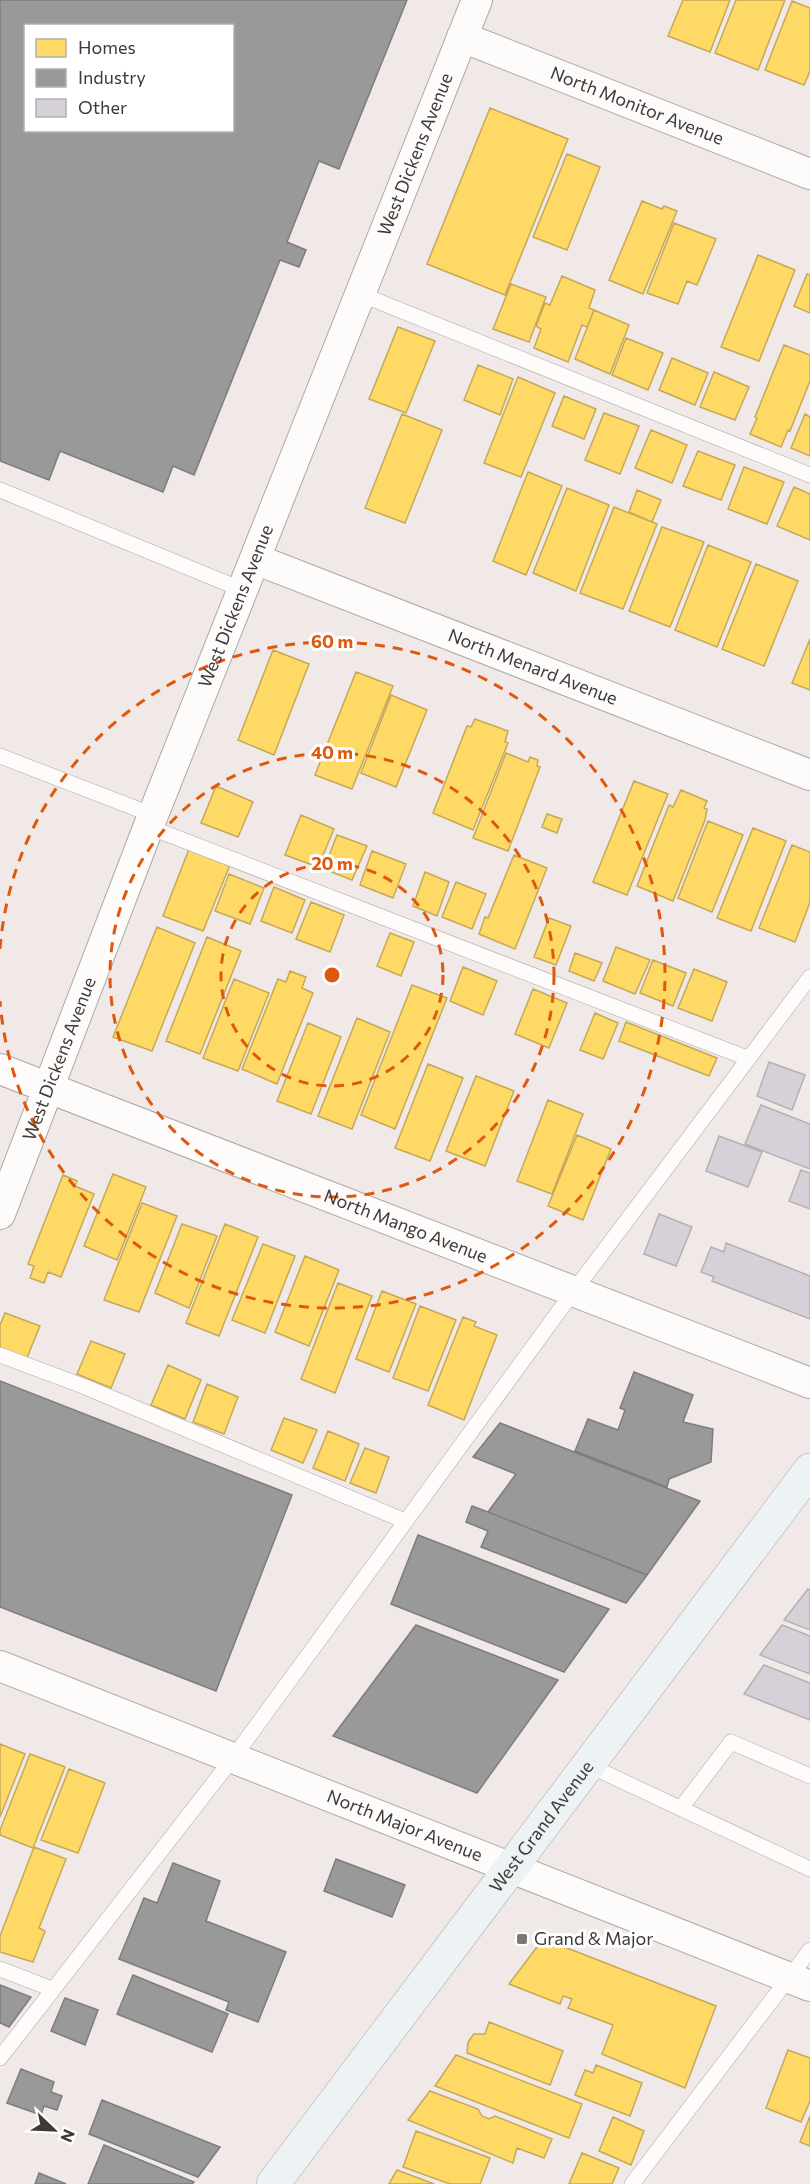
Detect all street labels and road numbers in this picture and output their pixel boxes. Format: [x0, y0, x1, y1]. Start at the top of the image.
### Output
street label: North Monitor Avenue [547, 61, 727, 149]
street label: West Dickens Avenue [372, 70, 457, 239]
street label: West Dickens Avenue [193, 521, 277, 690]
street label: North Menard Avenue [445, 623, 621, 709]
street label: West Dickens Avenue [17, 974, 100, 1143]
street label: North Mango Avenue [321, 1184, 491, 1267]
street label: West Grand Avenue [484, 1756, 598, 1897]
street label: North Major Avenue [324, 1784, 486, 1865]

